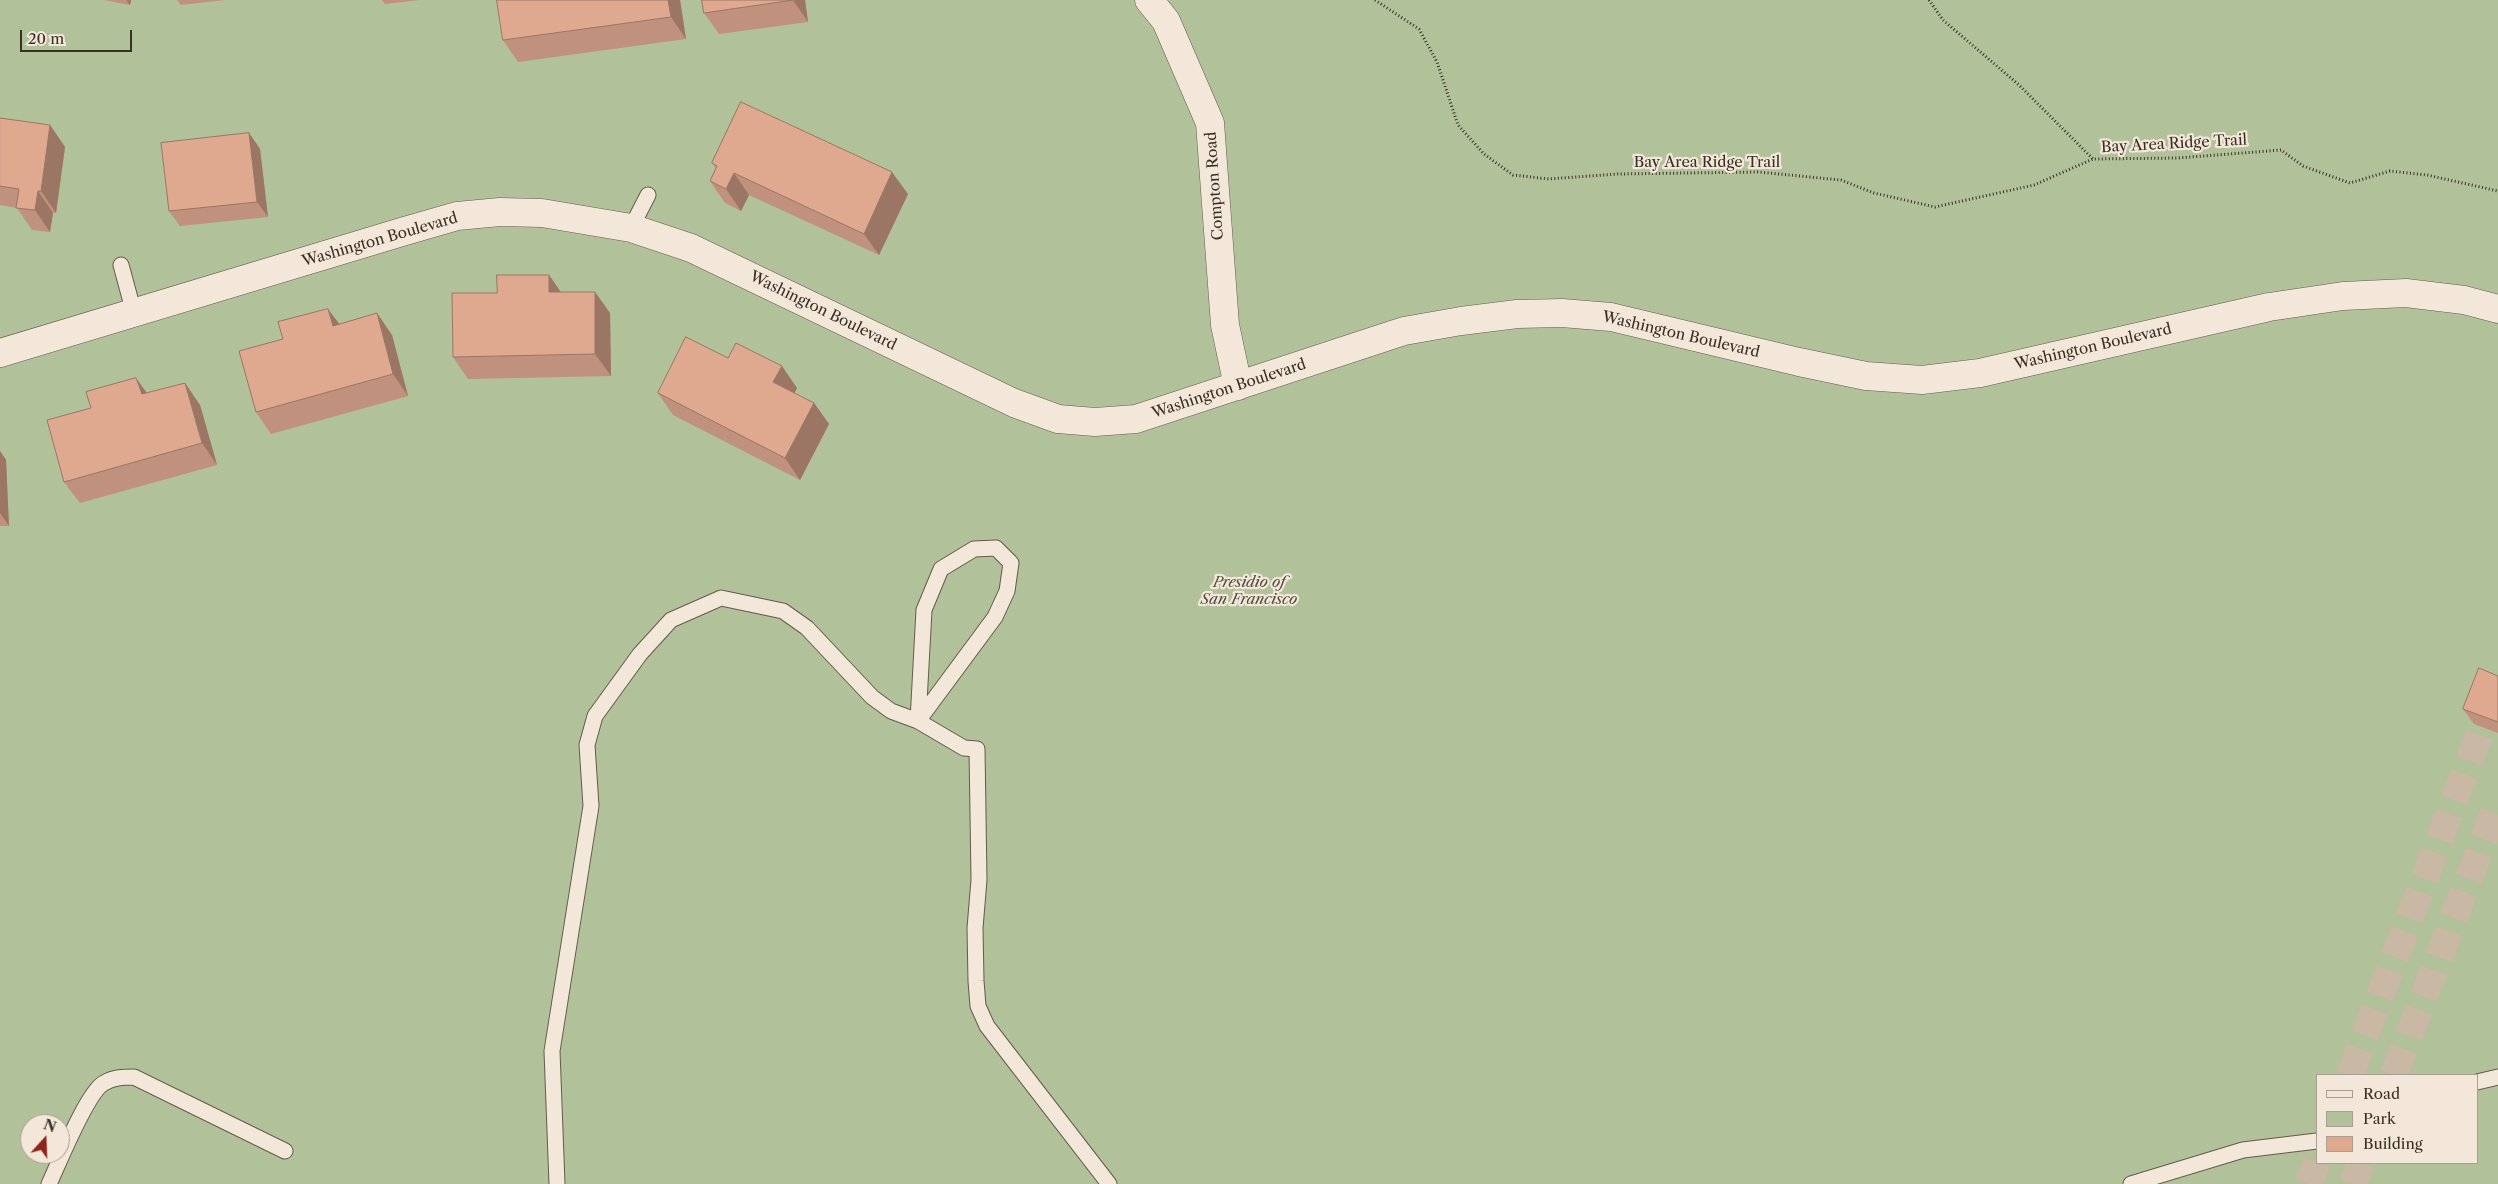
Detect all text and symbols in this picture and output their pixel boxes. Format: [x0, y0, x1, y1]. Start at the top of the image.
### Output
scale bar [22, 20, 135, 52]
text: 20 m [28, 29, 64, 48]
street label: Compton Road [1202, 131, 1228, 241]
street label: Bay Area Ridge Trail [2100, 131, 2248, 157]
street label: Bay Area Ridge Trail [1634, 154, 1780, 172]
street label: Washington Boulevard [300, 209, 460, 271]
street label: Washington Boulevard [747, 268, 899, 354]
street label: Washington Boulevard [1601, 308, 1761, 362]
street label: Washington Boulevard [2013, 320, 2173, 374]
street label: Washington Boulevard [1150, 356, 1308, 422]
park label: Presidio of San Francisco [1201, 574, 1297, 609]
legend [2316, 1074, 2478, 1164]
text: Road [2363, 1084, 2400, 1103]
text: Park [2363, 1109, 2396, 1128]
north arrow [20, 1114, 70, 1164]
text: N [41, 1115, 59, 1136]
text: Building [2363, 1134, 2423, 1153]

